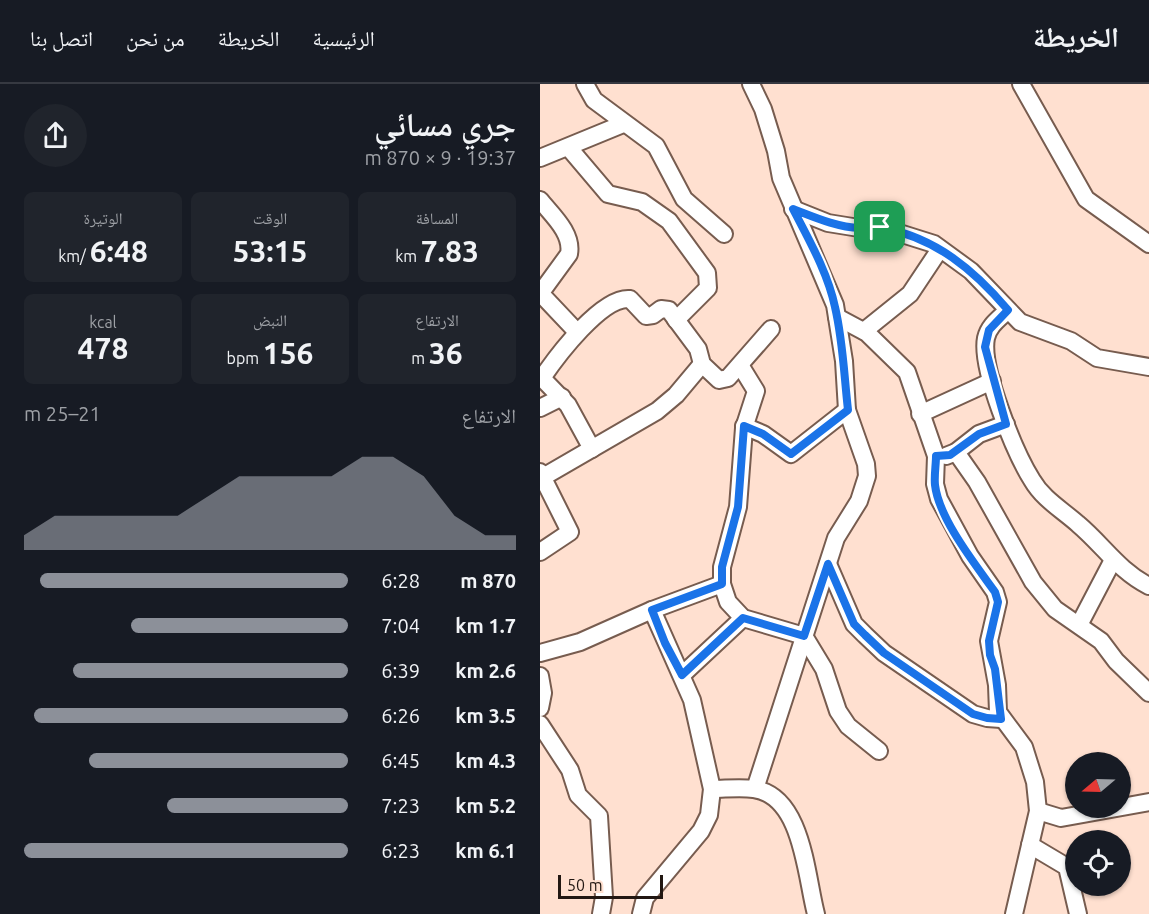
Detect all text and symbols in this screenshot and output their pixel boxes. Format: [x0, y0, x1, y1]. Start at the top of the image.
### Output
text: الخريطة [1033, 21, 1119, 52]
text: اتصل بنا [30, 26, 93, 50]
text: من نحن [126, 26, 185, 50]
text: الخريطة [218, 26, 280, 50]
text: الرئيسية [313, 26, 375, 50]
button: share [24, 104, 87, 167]
text: جري مسائي [374, 105, 516, 142]
text: 19:37 · 9 × 870 m [364, 146, 516, 169]
pin [854, 201, 905, 252]
text: الوتيرة [84, 209, 122, 227]
text: الوقت [253, 209, 287, 227]
text: المسافة [416, 209, 458, 227]
icon: arrive [863, 210, 896, 243]
text: 6:48 [90, 234, 148, 268]
text: 53:15 [232, 234, 308, 268]
text: 7.83 [421, 234, 479, 268]
text: /km [58, 247, 90, 265]
text: km [395, 247, 421, 265]
text: النبض [253, 311, 287, 329]
text: الارتفاع [415, 311, 459, 329]
text: kcal [89, 313, 117, 331]
text: 478 [78, 331, 128, 365]
text: 156 [263, 336, 313, 370]
text: 36 [429, 336, 463, 370]
text: bpm [227, 349, 263, 367]
text: m [411, 349, 429, 367]
text: 21–25 m [24, 402, 101, 425]
text: الارتفاع [461, 404, 516, 427]
text: 6:28 [381, 569, 420, 592]
text: 870 m [460, 569, 516, 592]
text: 7:04 [381, 614, 420, 637]
text: 1.7 km [455, 614, 516, 637]
text: 6:39 [381, 659, 420, 682]
text: 2.6 km [455, 659, 516, 682]
text: 6:26 [381, 704, 420, 727]
text: 3.5 km [455, 704, 516, 727]
text: 6:45 [381, 749, 420, 772]
text: 4.3 km [455, 749, 516, 772]
north arrow [1065, 752, 1131, 818]
map controls [1065, 752, 1131, 896]
text: 7:23 [381, 794, 420, 817]
text: 5.2 km [455, 794, 516, 817]
button: locate [1065, 830, 1131, 896]
text: 6:23 [381, 839, 420, 862]
text: 6.1 km [455, 839, 516, 862]
scale bar [558, 872, 663, 900]
text: 50 m [567, 876, 603, 894]

